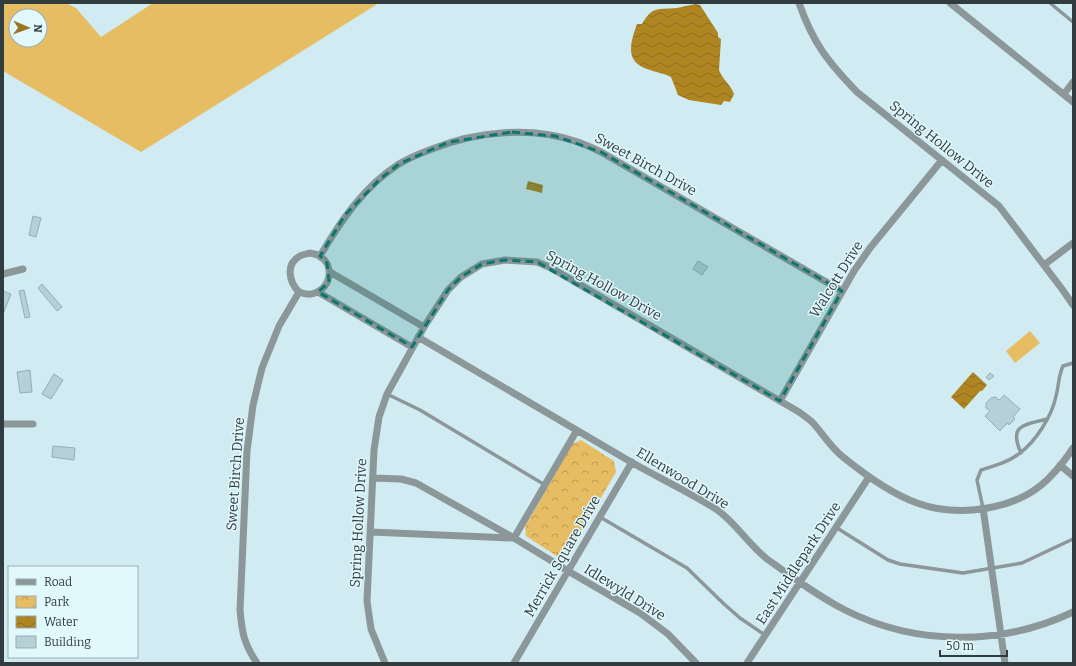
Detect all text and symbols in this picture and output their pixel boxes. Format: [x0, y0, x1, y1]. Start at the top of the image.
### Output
north arrow [8, 8, 48, 48]
text: N [31, 24, 44, 33]
street label: Spring Hollow Drive [886, 97, 997, 192]
street label: Sweet Birch Drive [592, 129, 700, 199]
street label: Walcott Drive [806, 238, 867, 321]
street label: Spring Hollow Drive [543, 247, 664, 324]
street label: Sweet Birch Drive [223, 417, 248, 531]
street label: Ellenwood Drive [633, 444, 732, 513]
street label: Spring Hollow Drive [347, 458, 370, 588]
street label: Merrick Square Drive [521, 493, 604, 620]
street label: East Middlepark Drive [752, 499, 844, 628]
street label: Idlewyld Drive [581, 561, 669, 624]
legend [8, 566, 138, 658]
text: Road [44, 575, 72, 589]
text: Park [44, 595, 70, 609]
text: Water [44, 615, 79, 629]
scale bar [940, 632, 1007, 658]
text: Building [44, 635, 91, 649]
text: 50 m [946, 639, 975, 653]

